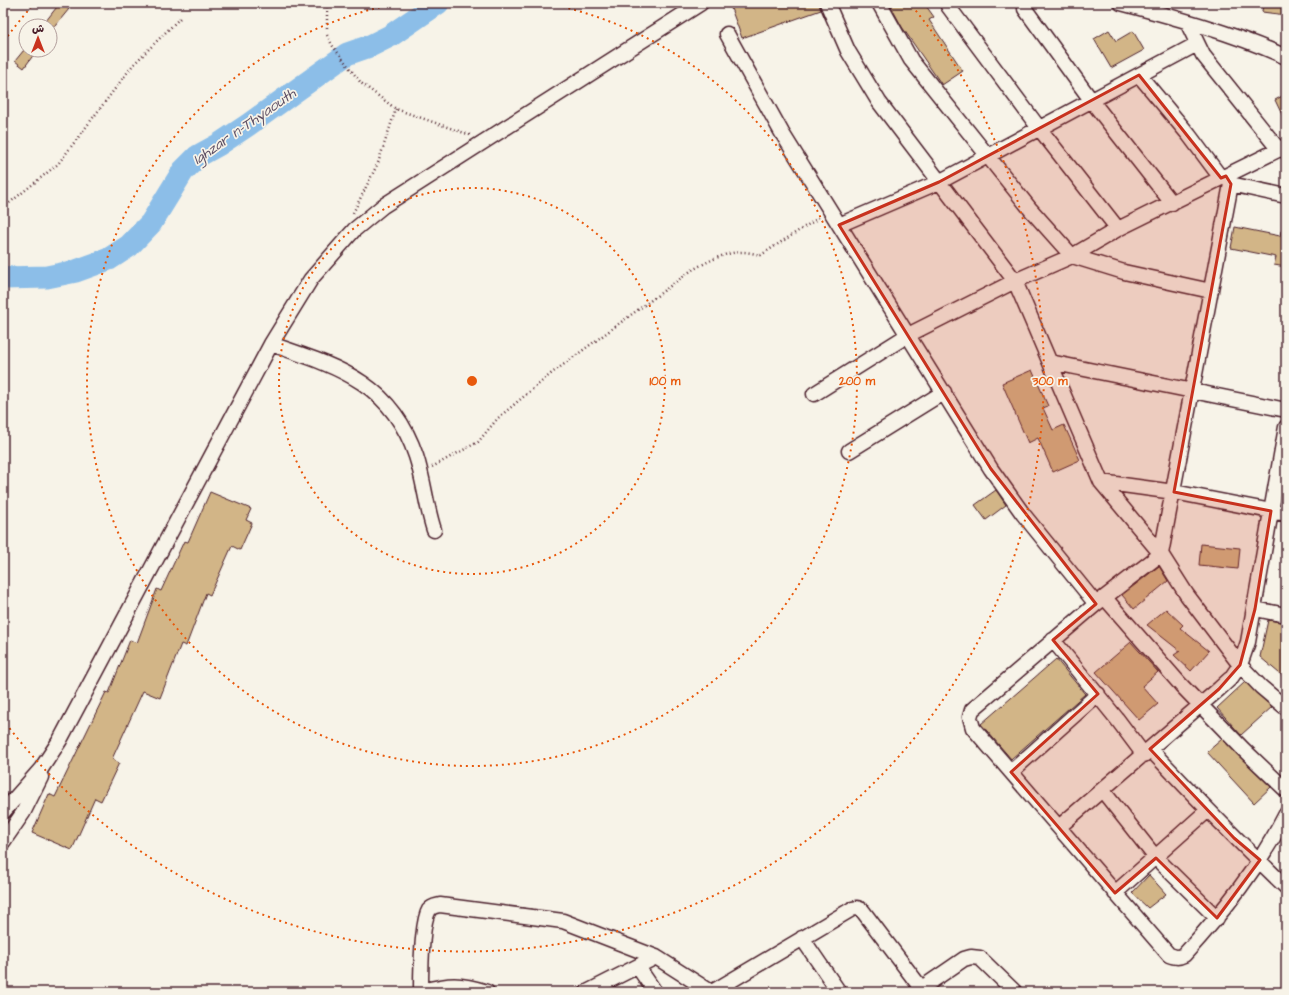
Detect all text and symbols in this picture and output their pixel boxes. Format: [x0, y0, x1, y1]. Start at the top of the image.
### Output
north arrow [18, 18, 58, 58]
text: ش [32, 21, 44, 36]
water label: Ighzar n-Thyaouth [189, 83, 301, 171]
text: 100 m [650, 373, 681, 390]
text: 200 m [838, 373, 876, 390]
text: 300 m [1031, 373, 1068, 390]
centre of rings [465, 374, 479, 388]

